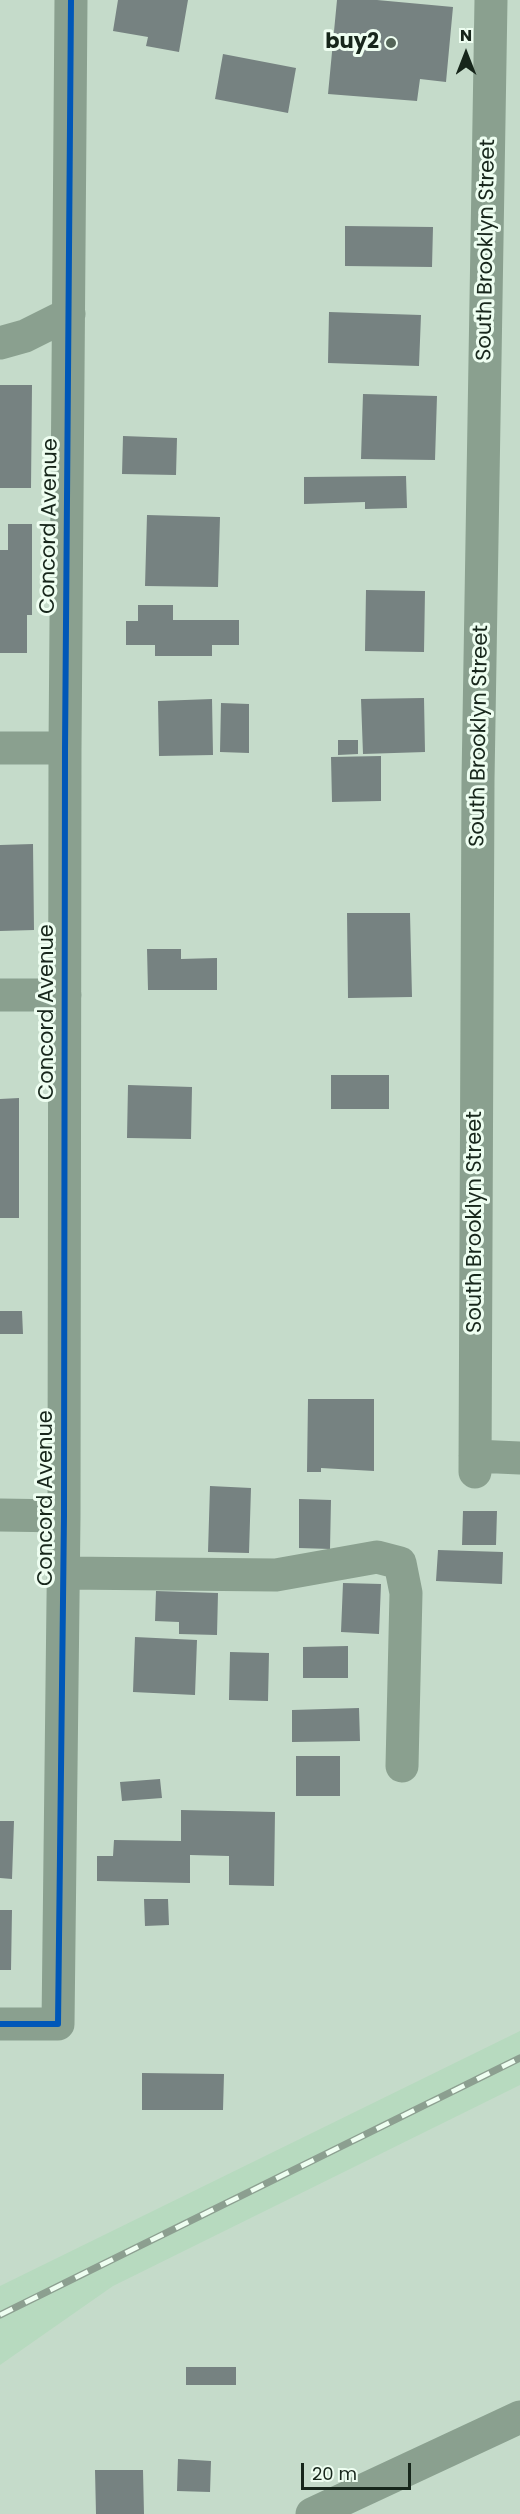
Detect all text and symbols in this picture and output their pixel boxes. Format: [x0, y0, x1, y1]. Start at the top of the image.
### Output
north arrow [436, 24, 496, 84]
text: N [460, 24, 472, 47]
place label: buy2 [325, 30, 379, 56]
marker: buy2 [384, 36, 398, 50]
street label: South Brooklyn Street [472, 139, 502, 361]
street label: Concord Avenue [36, 438, 64, 614]
street label: South Brooklyn Street [465, 625, 495, 847]
street label: Concord Avenue [35, 924, 61, 1100]
street label: South Brooklyn Street [463, 1111, 489, 1333]
street label: Concord Avenue [34, 1410, 60, 1586]
scale bar [304, 2451, 414, 2489]
text: 20 m [312, 2461, 357, 2486]

